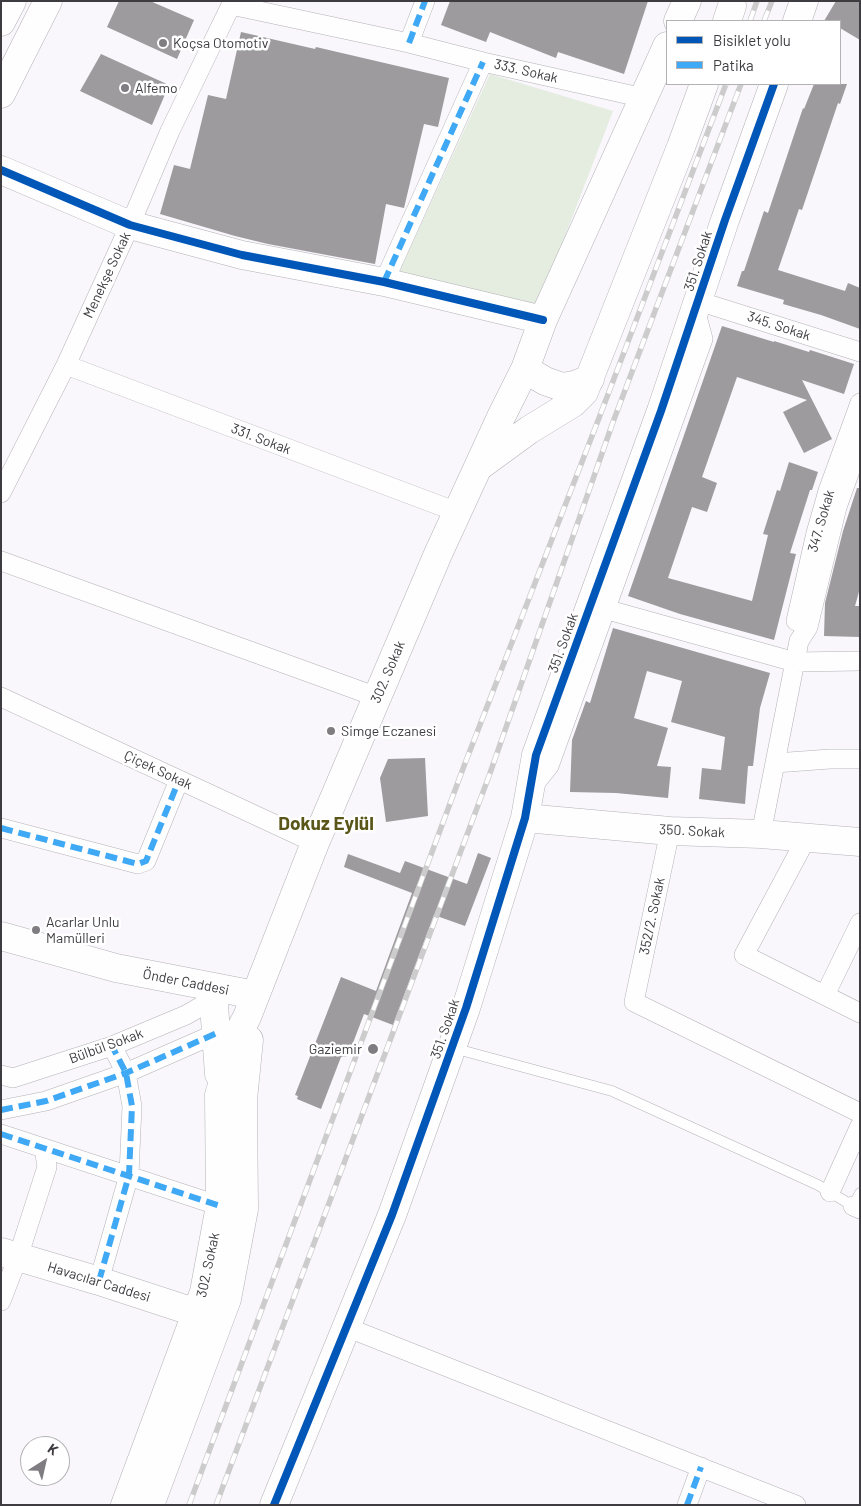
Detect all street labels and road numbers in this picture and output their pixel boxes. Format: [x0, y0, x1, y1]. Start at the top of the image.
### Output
street label: 333. Sokak [492, 55, 560, 87]
street label: Menekşe Sokak [80, 229, 134, 321]
street label: 351. Sokak [680, 229, 716, 293]
street label: 345. Sokak [745, 308, 813, 344]
street label: 331. Sokak [229, 420, 293, 458]
street label: 347. Sokak [804, 488, 838, 554]
street label: 351. Sokak [544, 611, 582, 675]
street label: 302. Sokak [367, 638, 409, 706]
street label: Çiçek Sokak [121, 747, 195, 793]
street label: 350. Sokak [659, 821, 725, 841]
street label: 352/2. Sokak [636, 876, 668, 956]
street label: Önder Caddesi [141, 965, 231, 999]
street label: 351. Sokak [427, 997, 463, 1061]
street label: Bülbül Sokak [67, 1025, 145, 1067]
street label: 302. Sokak [193, 1231, 223, 1299]
street label: Havacılar Caddesi [45, 1258, 153, 1306]

